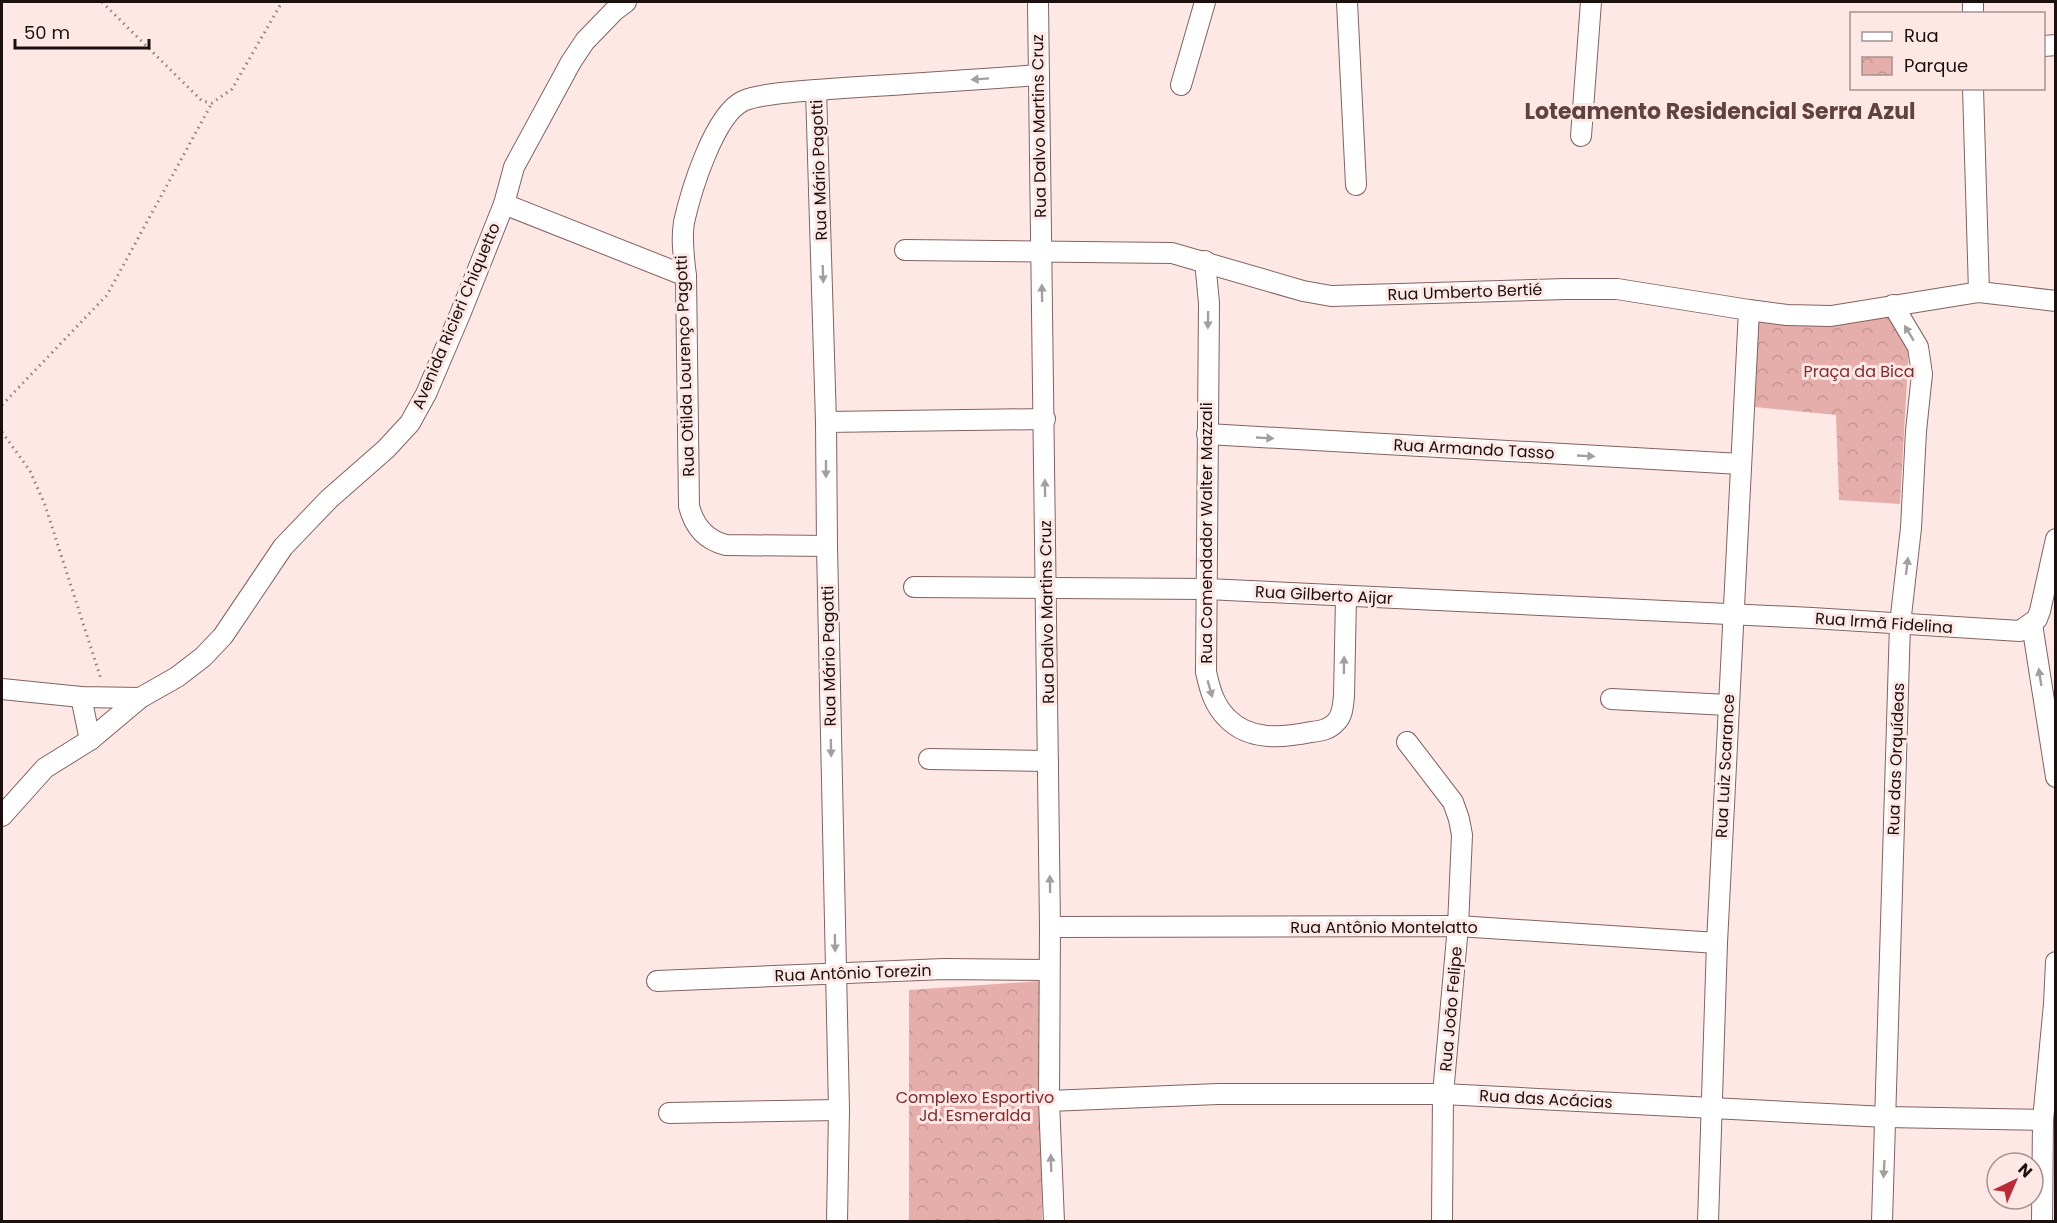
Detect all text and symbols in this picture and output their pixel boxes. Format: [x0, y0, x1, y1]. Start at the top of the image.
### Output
scale bar [15, 12, 148, 50]
legend [1850, 12, 2045, 90]
text: 50 m [24, 20, 70, 45]
text: Rua [1904, 23, 1939, 48]
street label: Rua Dalvo Martins Cruz [1026, 34, 1052, 218]
text: Parque [1904, 53, 1968, 78]
one-way arrow [971, 75, 990, 84]
district label: Loteamento Residencial Serra Azul [1524, 96, 1916, 127]
street label: Rua Mário Pagotti [805, 99, 833, 241]
street label: Avenida Ricieri Chiquetto [406, 219, 506, 413]
street label: Rua Otilda Lourenço Pagotti [670, 255, 700, 477]
one-way arrow [819, 265, 828, 284]
street label: Rua Umberto Bertié [1387, 278, 1543, 306]
one-way arrow [1037, 283, 1047, 302]
one-way arrow [1203, 310, 1213, 329]
one-way arrow [1904, 324, 1914, 341]
park label: Praça da Bica [1803, 360, 1915, 383]
street label: Rua Comendador Walter Mazzali [1195, 402, 1218, 664]
one-way arrow [1256, 433, 1275, 442]
street label: Rua Armando Tasso [1393, 433, 1555, 465]
one-way arrow [1576, 451, 1595, 460]
one-way arrow [821, 460, 831, 479]
one-way arrow [1041, 478, 1050, 497]
street label: Rua Dalvo Martins Cruz [1034, 520, 1060, 704]
one-way arrow [1902, 557, 1912, 576]
street label: Rua Gilberto Aijar [1255, 580, 1393, 610]
street label: Rua Mário Pagotti [816, 585, 842, 727]
street label: Rua Irmã Fidelina [1814, 607, 1954, 639]
one-way arrow [1340, 655, 1349, 674]
one-way arrow [2036, 668, 2045, 687]
one-way arrow [1206, 680, 1216, 698]
street label: Rua das Orquídeas [1882, 682, 1910, 836]
street label: Rua Luiz Scarance [1710, 693, 1740, 839]
one-way arrow [826, 739, 835, 758]
one-way arrow [1045, 875, 1055, 894]
street label: Rua Antônio Montelatto [1290, 916, 1478, 939]
one-way arrow [830, 934, 839, 953]
street label: Rua João Felipe [1434, 945, 1468, 1073]
street label: Rua Antônio Torezin [774, 959, 932, 987]
street label: Rua das Acácias [1479, 1084, 1613, 1114]
park label: Complexo Esportivo Jd. Esmeralda [896, 1086, 1054, 1127]
north arrow [1985, 1151, 2045, 1211]
one-way arrow [1047, 1154, 1056, 1173]
text: N [2013, 1158, 2037, 1183]
one-way arrow [1879, 1160, 1888, 1179]

